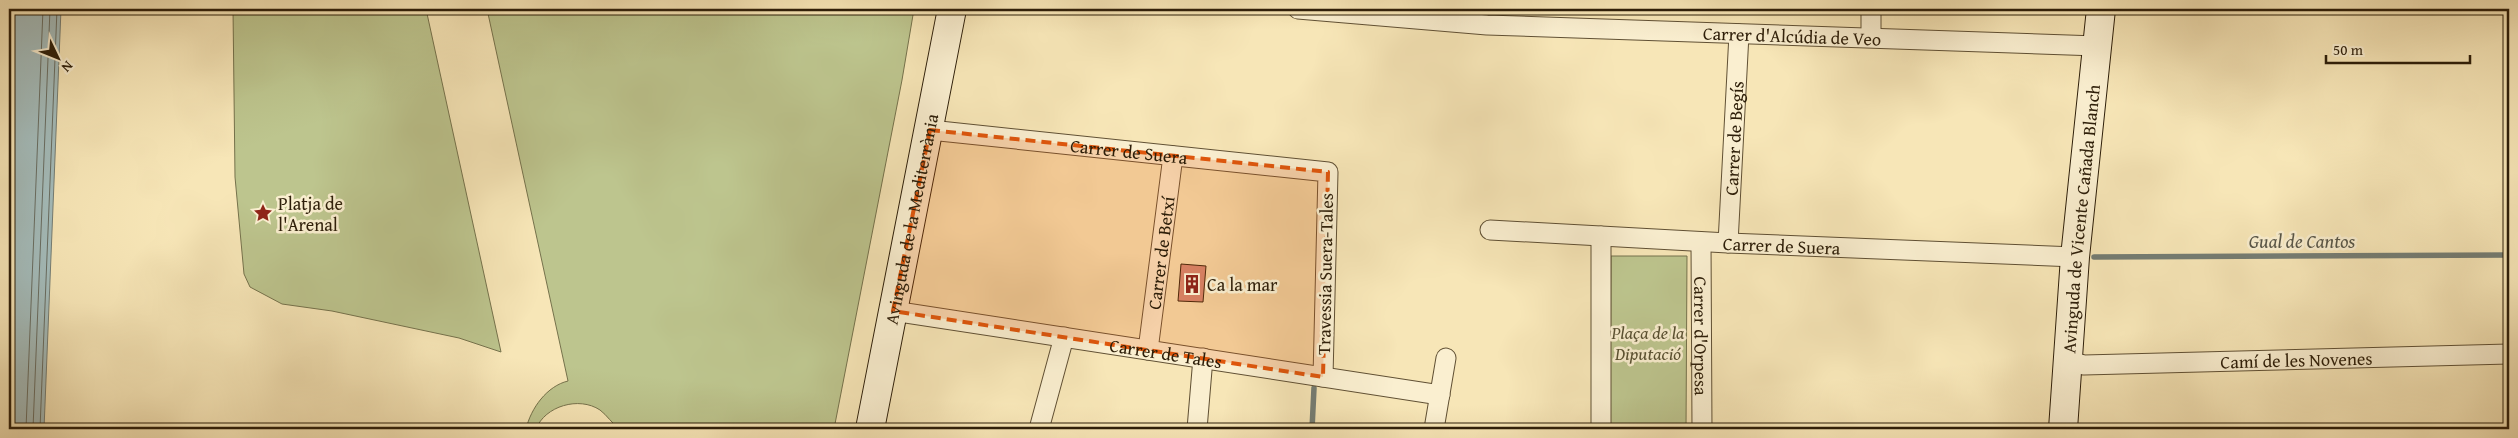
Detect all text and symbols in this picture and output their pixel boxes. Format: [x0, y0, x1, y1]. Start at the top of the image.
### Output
street label: Carrer d'Alcúdia de Veo [1703, 19, 1882, 52]
north arrow [32, 32, 82, 82]
scale bar [2326, 32, 2469, 64]
text: 50 m [2333, 39, 2364, 60]
text: N [57, 57, 78, 78]
street label: Carrer de Begís [1717, 80, 1750, 196]
street label: Avinguda de Vicente Cañada Blanch [2055, 83, 2107, 354]
street label: Avinguda de la Mediterrània [877, 111, 945, 327]
street label: Carrer de Suera [1069, 131, 1189, 171]
place label: Platja de l'Arenal [278, 190, 343, 238]
street label: Travessia Suera-Tales [1310, 193, 1340, 355]
street label: Carrer de Betxí [1140, 194, 1181, 311]
place icon: Platja de l'Arenal [252, 202, 274, 224]
water label: Gual de Cantos [2249, 227, 2355, 255]
street label: Carrer de Suera [1722, 229, 1841, 261]
place label: Ca la mar [1207, 271, 1278, 298]
building icon: Ca la mar [1181, 273, 1203, 295]
street label: Carrer d'Orpesa [1688, 276, 1715, 396]
park label: Plaça de la Diputació [1611, 319, 1685, 367]
street label: Carrer de Tales [1108, 331, 1224, 375]
street label: Camí de les Novenes [2220, 344, 2373, 375]

